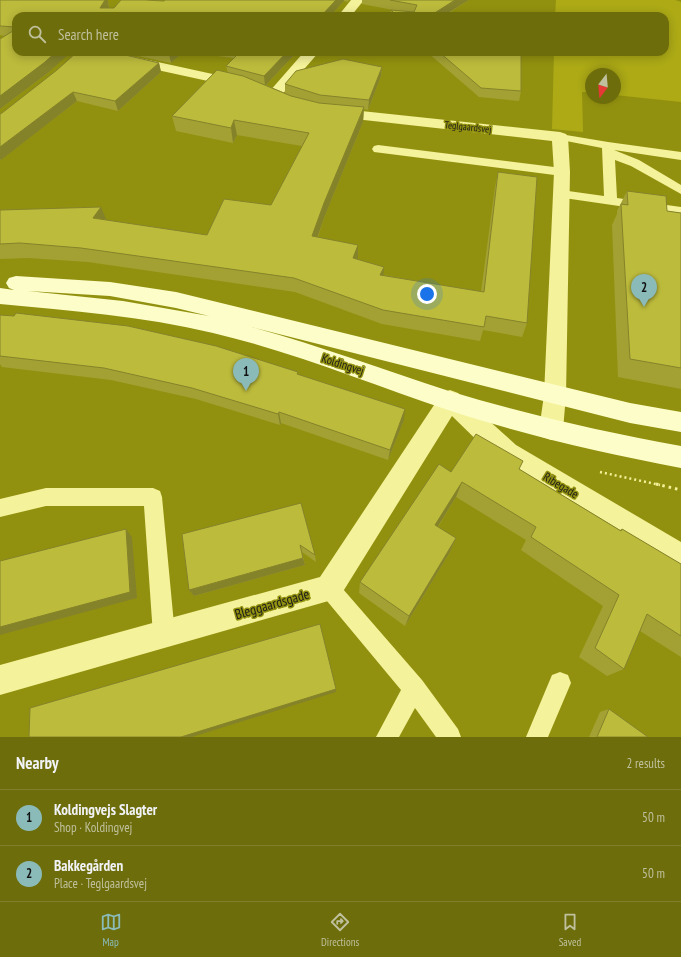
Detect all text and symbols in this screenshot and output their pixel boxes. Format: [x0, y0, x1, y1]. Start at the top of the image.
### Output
search box [12, 12, 669, 56]
icon: search [26, 23, 48, 45]
text: Search here [58, 25, 119, 44]
north arrow [585, 68, 621, 104]
street label: Teglgaardsvej [444, 118, 492, 136]
pin: 2 [631, 274, 657, 307]
your location [417, 284, 437, 304]
street label: Koldingvej [320, 350, 366, 378]
pin: 1 [233, 358, 259, 391]
street label: Ribegade [541, 469, 581, 501]
street label: Bleggaardsgade [233, 585, 312, 623]
text: Nearby [16, 752, 59, 774]
text: 2 results [626, 755, 665, 772]
text: Koldingvejs Slagter [54, 800, 157, 819]
text: 1 [26, 809, 32, 826]
text: 50 m [642, 809, 665, 826]
text: Shop · Koldingvej [54, 819, 132, 836]
text: Bakkegården [54, 856, 123, 875]
text: 2 [26, 865, 32, 882]
text: 50 m [642, 865, 665, 882]
text: Place · Teglgaardsvej [54, 875, 147, 892]
tab: Map [100, 911, 122, 949]
tab: Directions [321, 911, 359, 949]
tab: Saved [559, 911, 581, 949]

